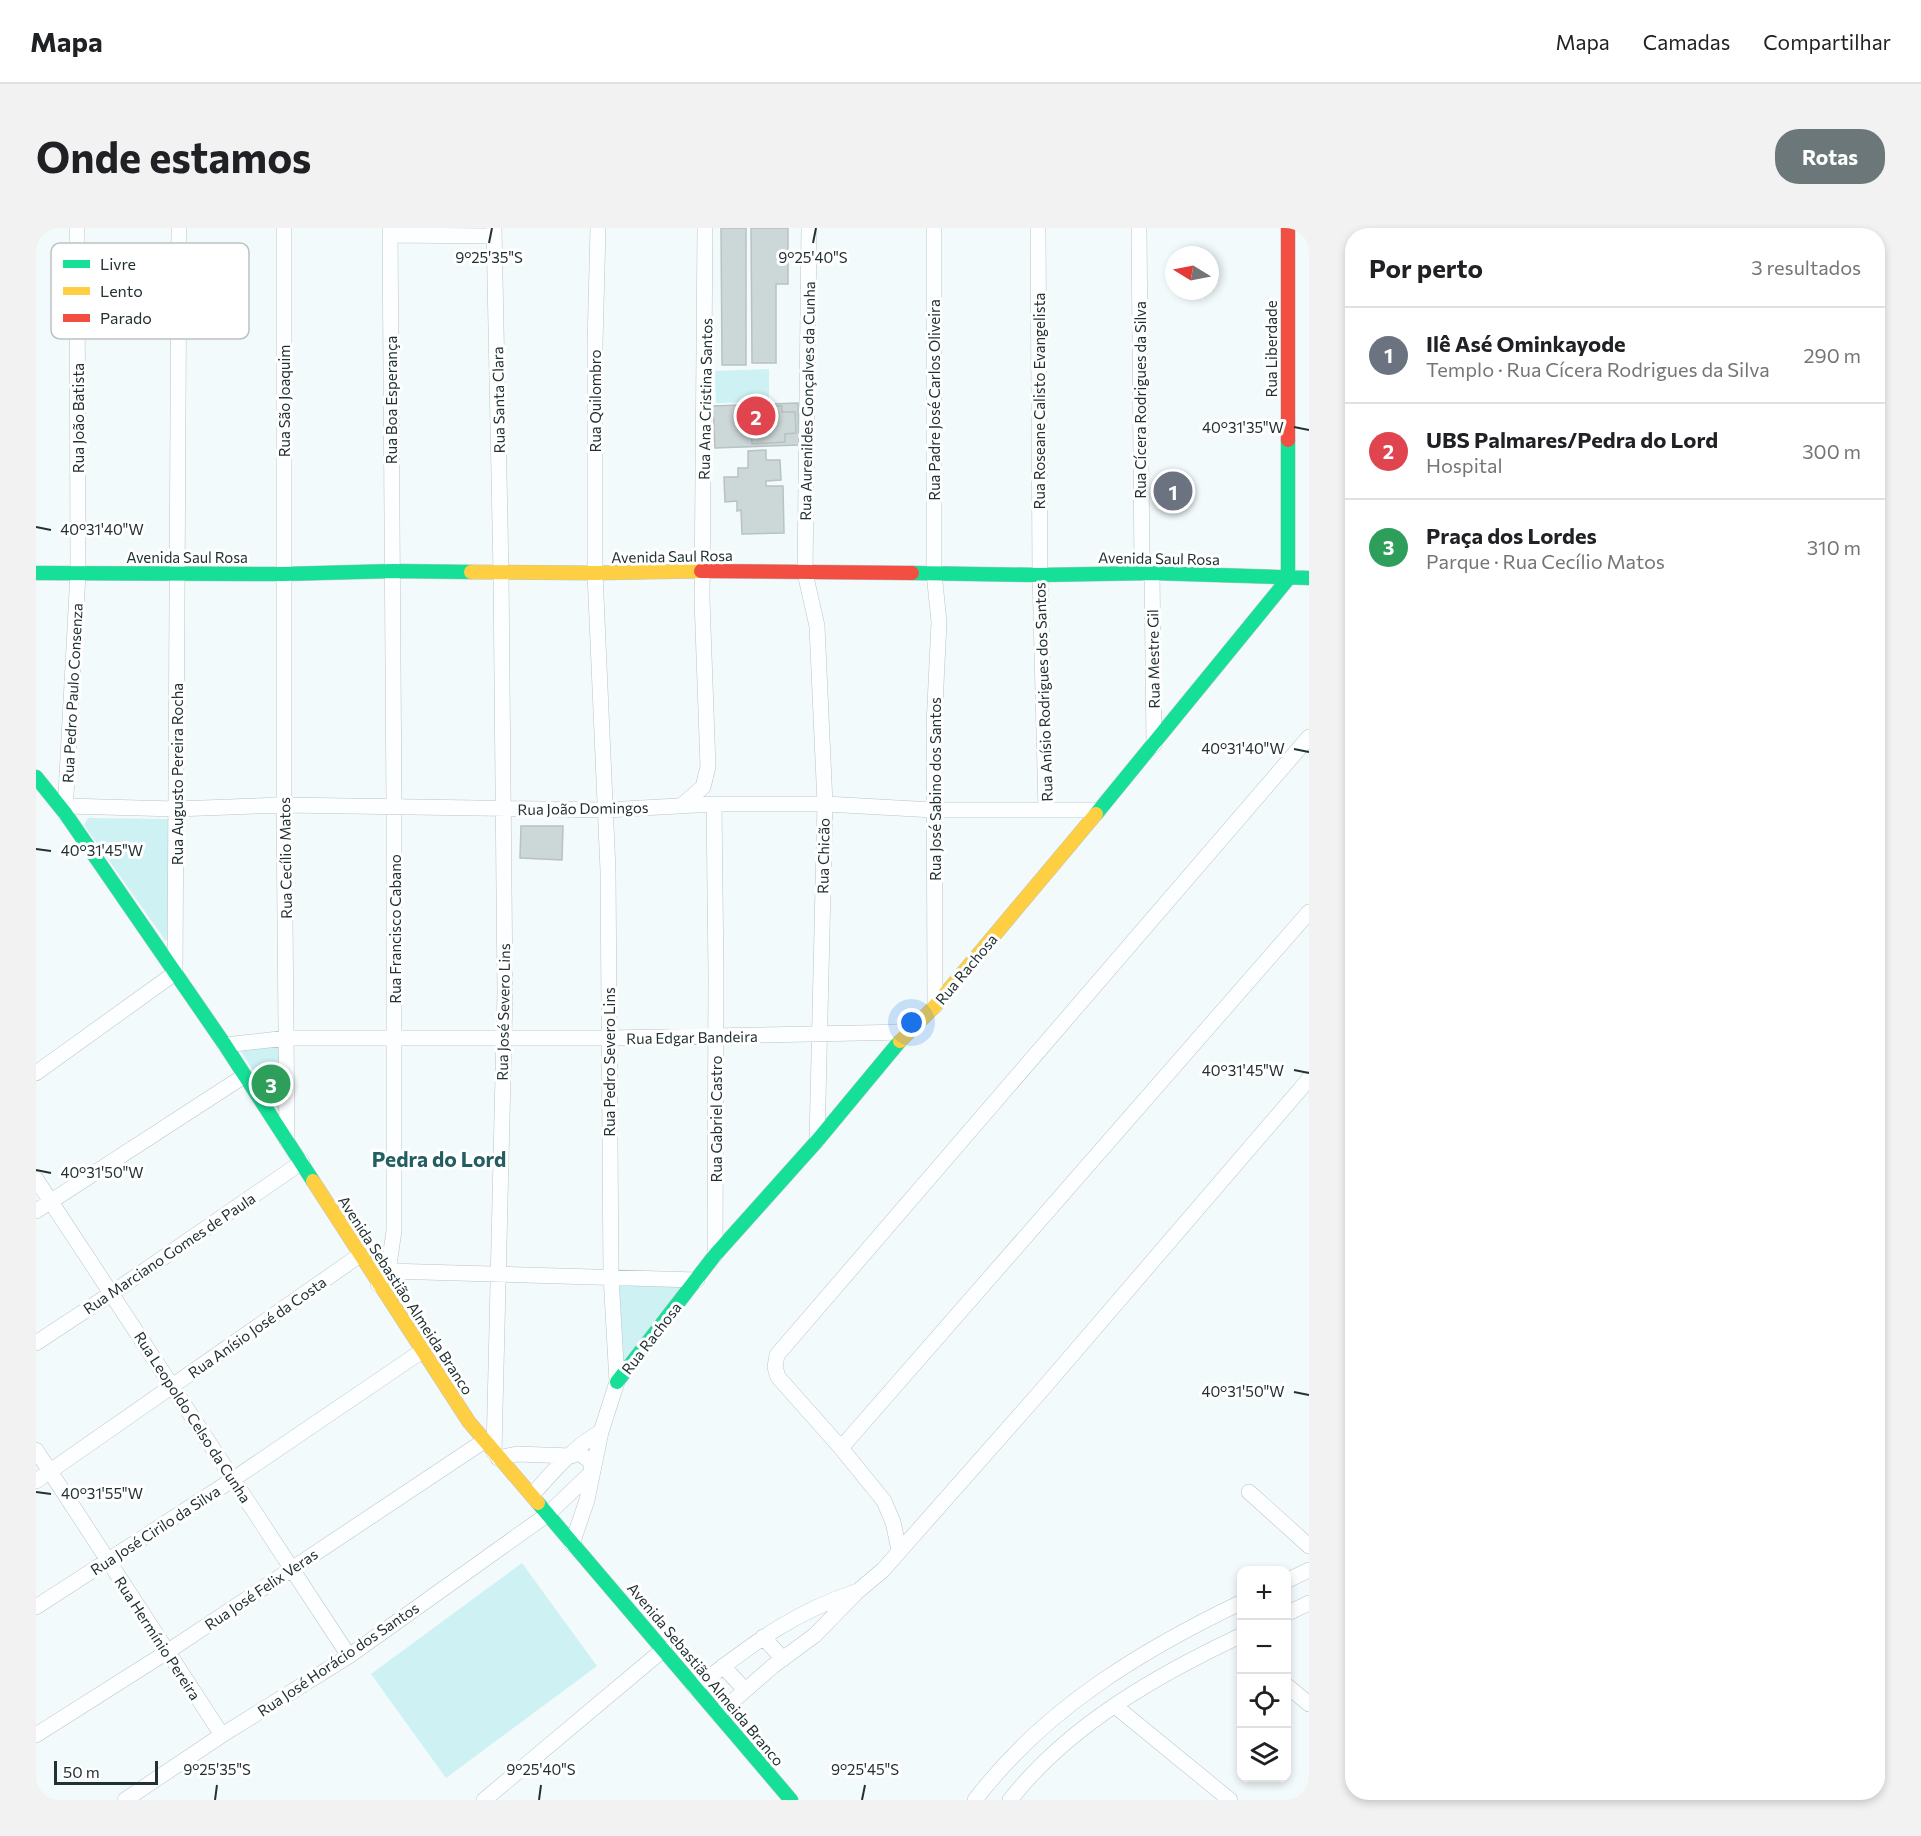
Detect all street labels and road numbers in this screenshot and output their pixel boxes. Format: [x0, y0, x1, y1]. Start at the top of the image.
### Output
street label: Rua Aurenildes Gonçalves da Cunha [796, 281, 818, 521]
street label: Rua Roseane Calisto Evangelista [1030, 293, 1048, 509]
street label: Rua Padre José Carlos Oliveira [925, 299, 943, 501]
street label: Rua Liberdade [1262, 300, 1280, 398]
street label: Rua Cícera Rodrigues da Silva [1131, 301, 1149, 499]
street label: Rua Ana Cristina Santos [695, 318, 715, 480]
street label: Rua Boa Esperança [382, 336, 400, 464]
street label: Rua São Joaquim [275, 345, 293, 457]
street label: Rua Santa Clara [488, 346, 508, 454]
street label: Rua Quilombro [586, 349, 604, 452]
street label: Rua João Batista [69, 363, 87, 473]
street label: Avenida Saul Rosa [611, 546, 733, 566]
street label: Avenida Saul Rosa [126, 548, 248, 566]
street label: Avenida Saul Rosa [1098, 548, 1220, 568]
street label: Rua Anísio Rodrigues dos Santos [1030, 582, 1056, 802]
street label: Rua Pedro Paulo Consenza [58, 603, 86, 783]
street label: Rua Mestre Gil [1143, 609, 1163, 709]
street label: Rua Augusto Pereira Rocha [168, 683, 186, 865]
street label: Rua José Sabino dos Santos [926, 697, 944, 881]
street label: Rua Cecílio Matos [275, 797, 295, 919]
street label: Rua João Domingos [517, 798, 649, 818]
street label: Rua Chicão [813, 818, 833, 894]
street label: Rua Francisco Cabano [386, 854, 404, 1004]
street label: Rua Rachosa [931, 930, 1001, 1008]
street label: Rua José Severo Lins [493, 943, 513, 1081]
street label: Rua Pedro Severo Lins [600, 987, 618, 1137]
street label: Rua Edgar Bandeira [626, 1027, 758, 1047]
street label: Rua Gabriel Castro [707, 1055, 725, 1182]
street label: Rua Marciano Gomes de Paula [79, 1189, 259, 1317]
street label: Avenida Sebastião Almeida Branco [335, 1192, 477, 1398]
street label: Rua Anísio José da Costa [184, 1272, 330, 1382]
street label: Rua Rachosa [617, 1298, 685, 1378]
street label: Rua Leopoldo Celso da Cunha [131, 1328, 255, 1506]
street label: Rua José Cirilo da Silva [87, 1481, 223, 1579]
street label: Rua José Felix Veras [201, 1544, 321, 1633]
street label: Rua Hermínio Pereira [111, 1573, 205, 1703]
street label: Avenida Sebastião Almeida Branco [624, 1579, 788, 1769]
street label: Rua José Horácio dos Santos [254, 1598, 422, 1720]

